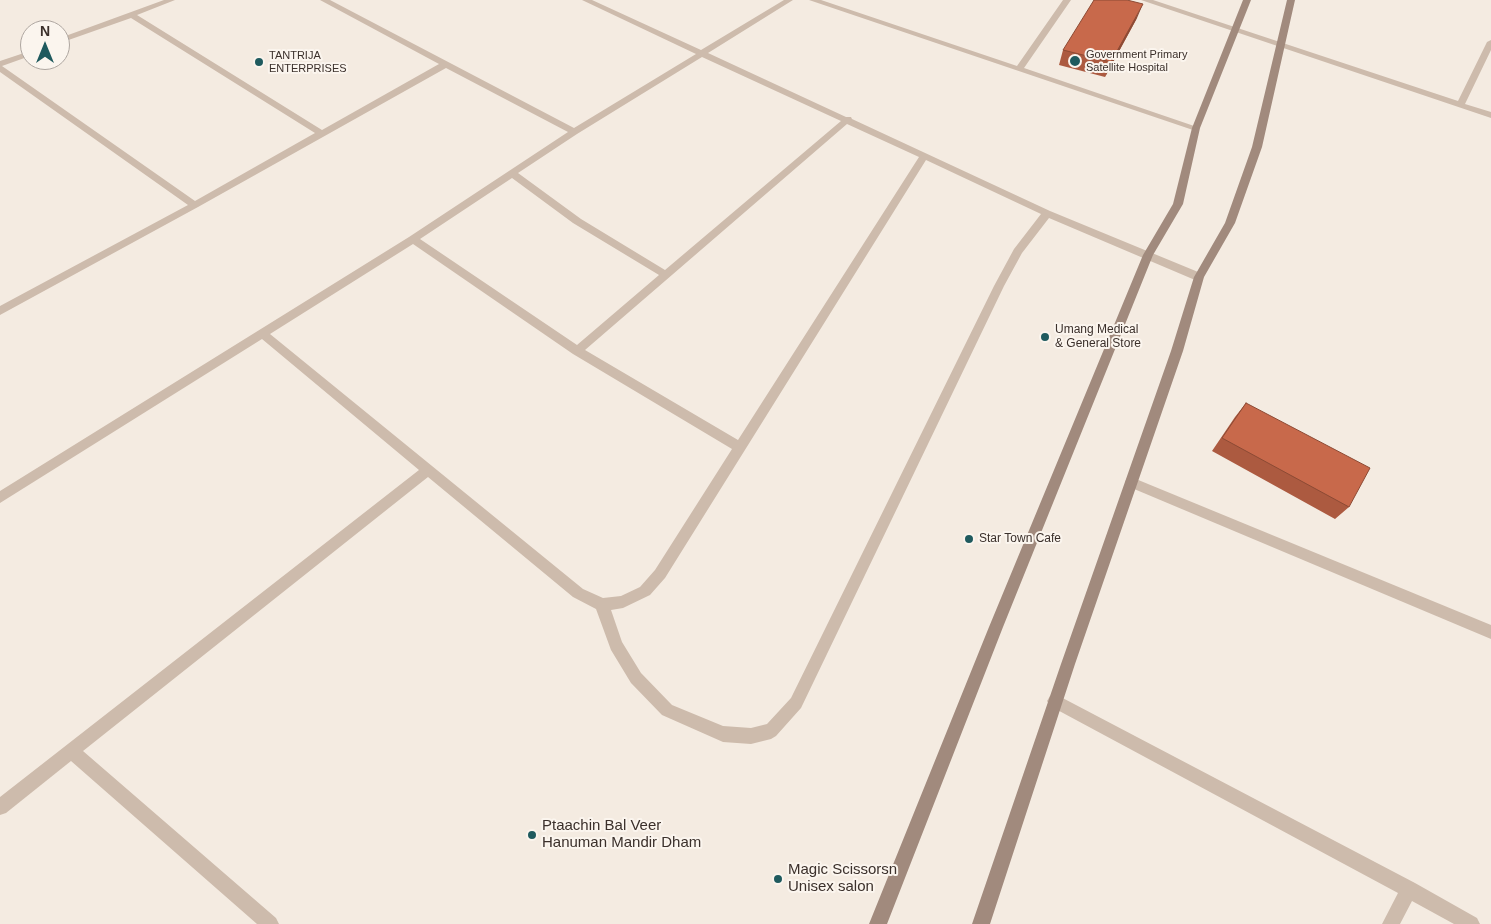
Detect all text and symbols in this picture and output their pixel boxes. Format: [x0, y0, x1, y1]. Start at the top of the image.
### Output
north arrow [20, 20, 70, 70]
text: N [40, 23, 50, 39]
place label: Government Primary Satellite Hospital [1086, 48, 1187, 74]
place label: TANTRIJA ENTERPRISES [269, 49, 347, 75]
marker: Government Primary Satellite Hospital [1068, 54, 1082, 68]
marker: TANTRIJA ENTERPRISES [253, 56, 265, 68]
place label: Umang Medical & General Store [1055, 323, 1141, 351]
marker: Umang Medical & General Store [1039, 331, 1051, 343]
place label: Star Town Cafe [979, 532, 1061, 546]
marker: Star Town Cafe [963, 533, 975, 545]
place label: Ptaachin Bal Veer Hanuman Mandir Dham [542, 817, 701, 852]
marker: Ptaachin Bal Veer Hanuman Mandir Dham [526, 829, 538, 841]
place label: Magic Scissorsn Unisex salon [788, 861, 897, 896]
marker: Magic Scissorsn Unisex salon [772, 873, 784, 885]

